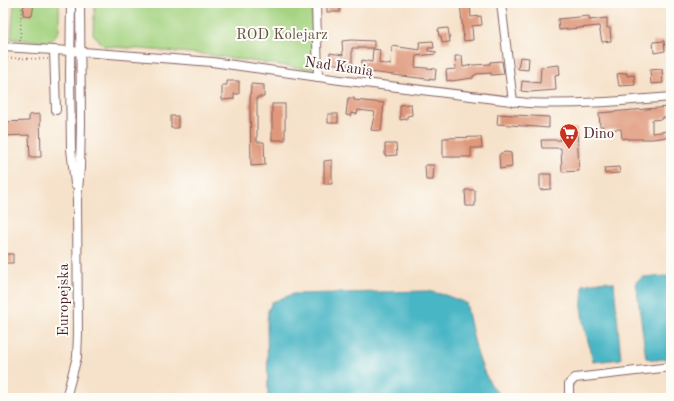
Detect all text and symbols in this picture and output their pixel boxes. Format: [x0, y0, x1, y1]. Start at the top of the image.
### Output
park label: ROD Kolejarz [236, 28, 328, 43]
street label: Nad Kanią [303, 55, 375, 80]
supermarket icon: Dino [558, 122, 580, 150]
place label: Dino [583, 127, 614, 142]
street label: Europejska [57, 263, 72, 337]

